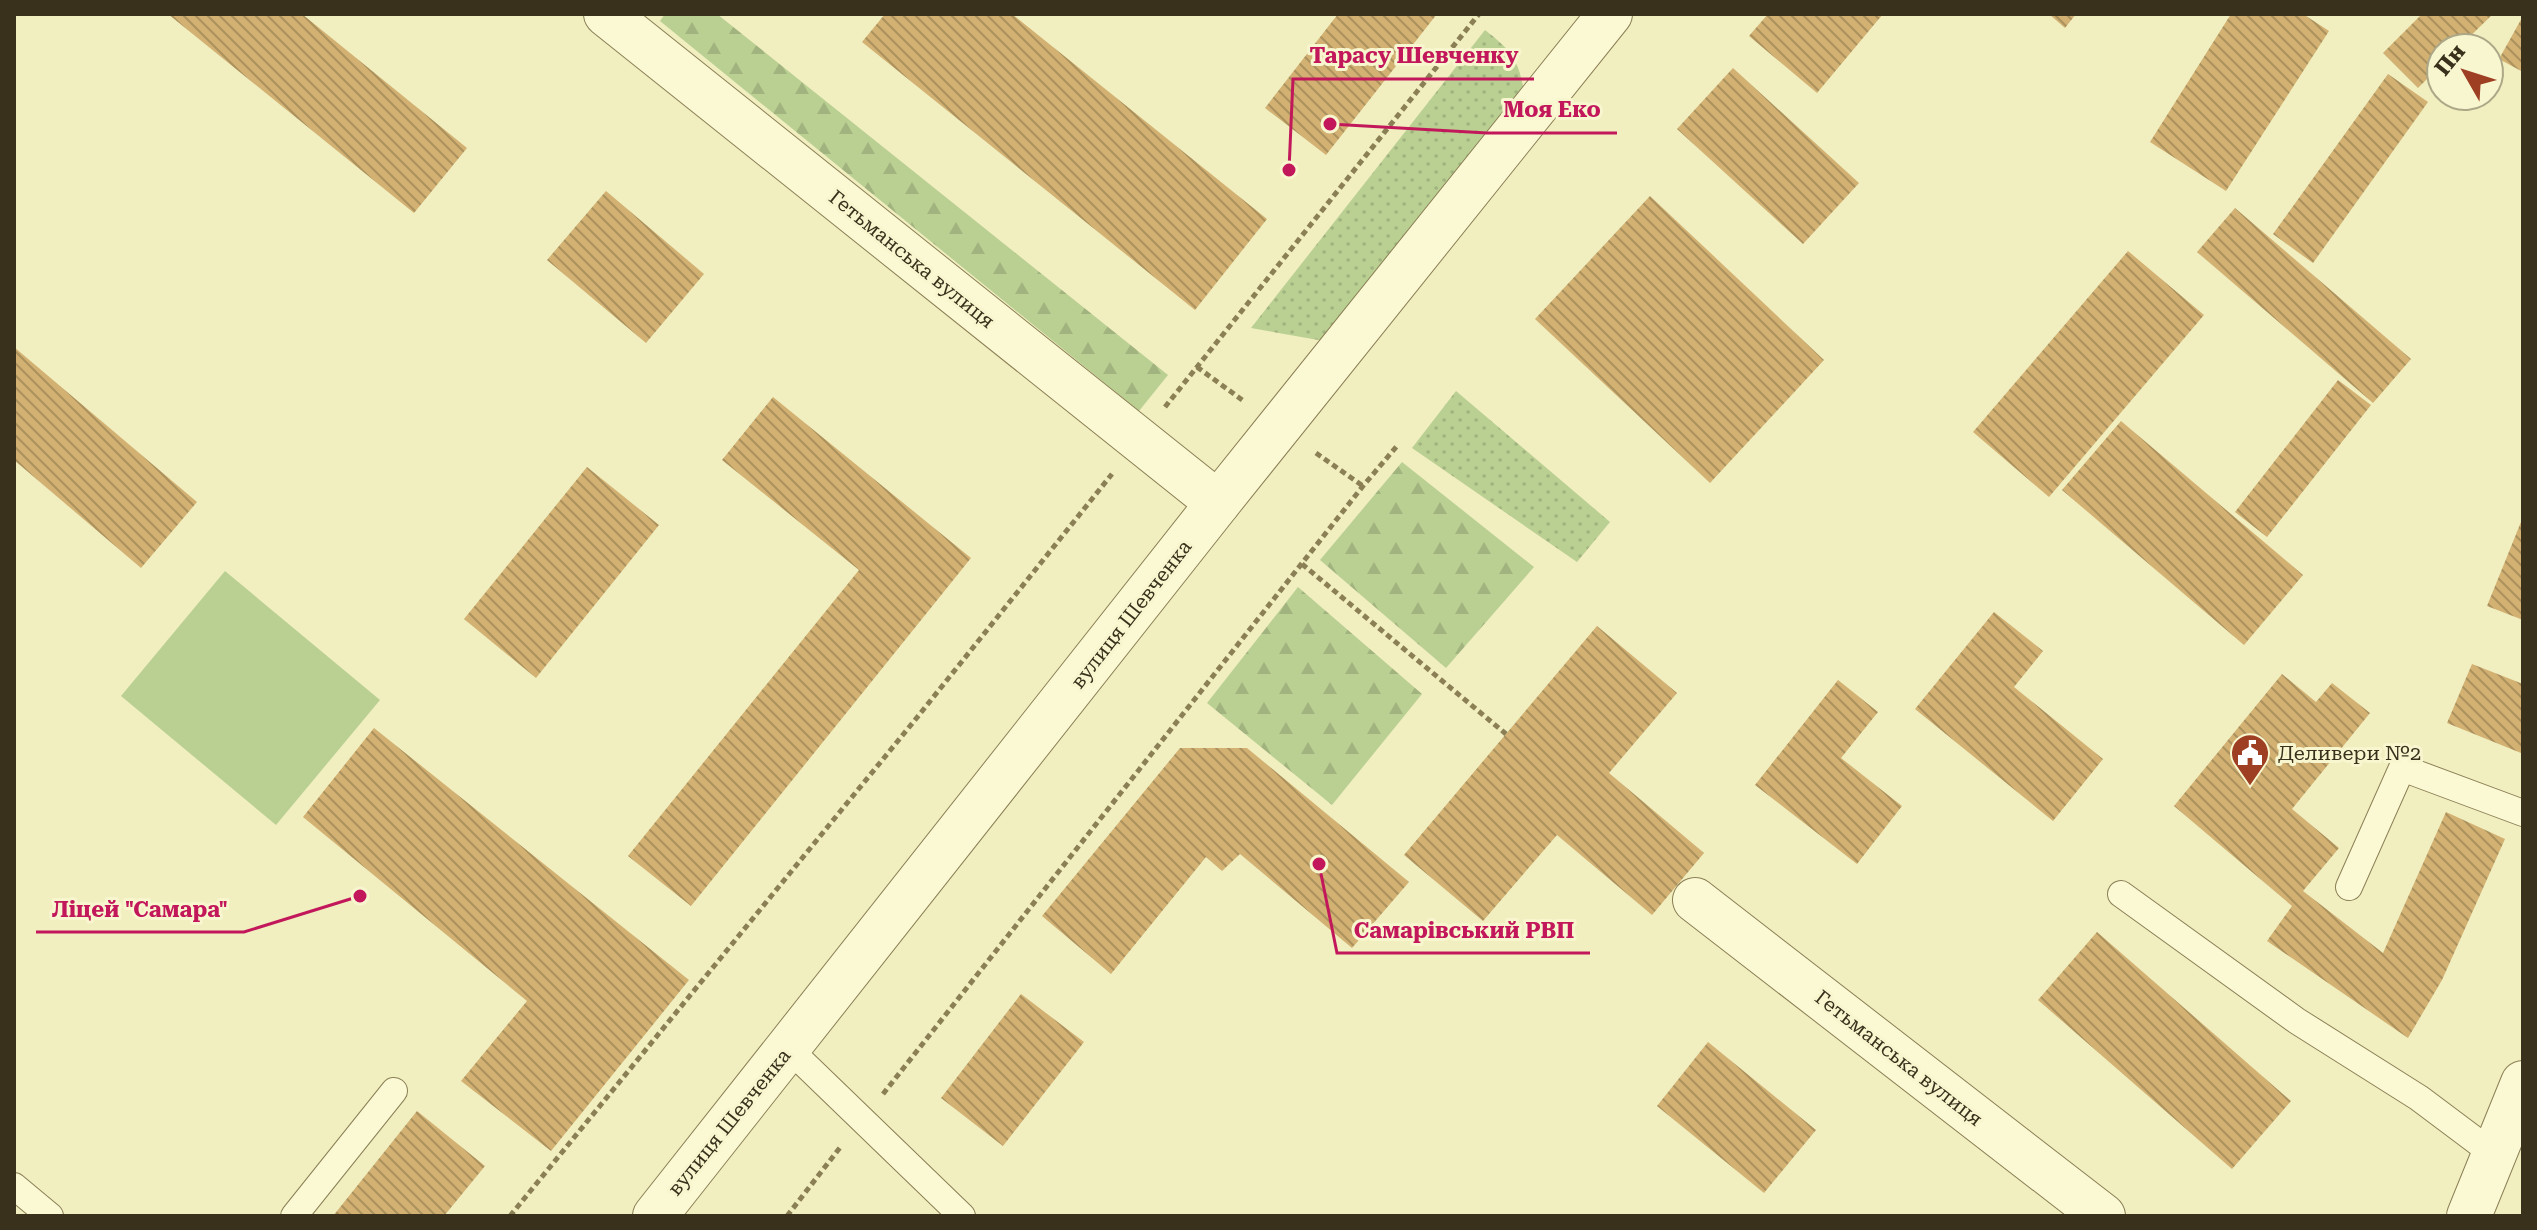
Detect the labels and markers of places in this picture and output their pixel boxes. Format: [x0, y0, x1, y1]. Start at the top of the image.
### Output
callout: Тарасу Шевченку [1293, 33, 1534, 79]
callout: Моя Еко [1487, 87, 1617, 133]
public building icon: Деливери №2 [2229, 732, 2271, 787]
place label: Деливери №2 [2278, 741, 2421, 765]
callout: Ліцей "Самара" [36, 886, 244, 932]
callout: Самарівський РВП [1337, 907, 1590, 953]

